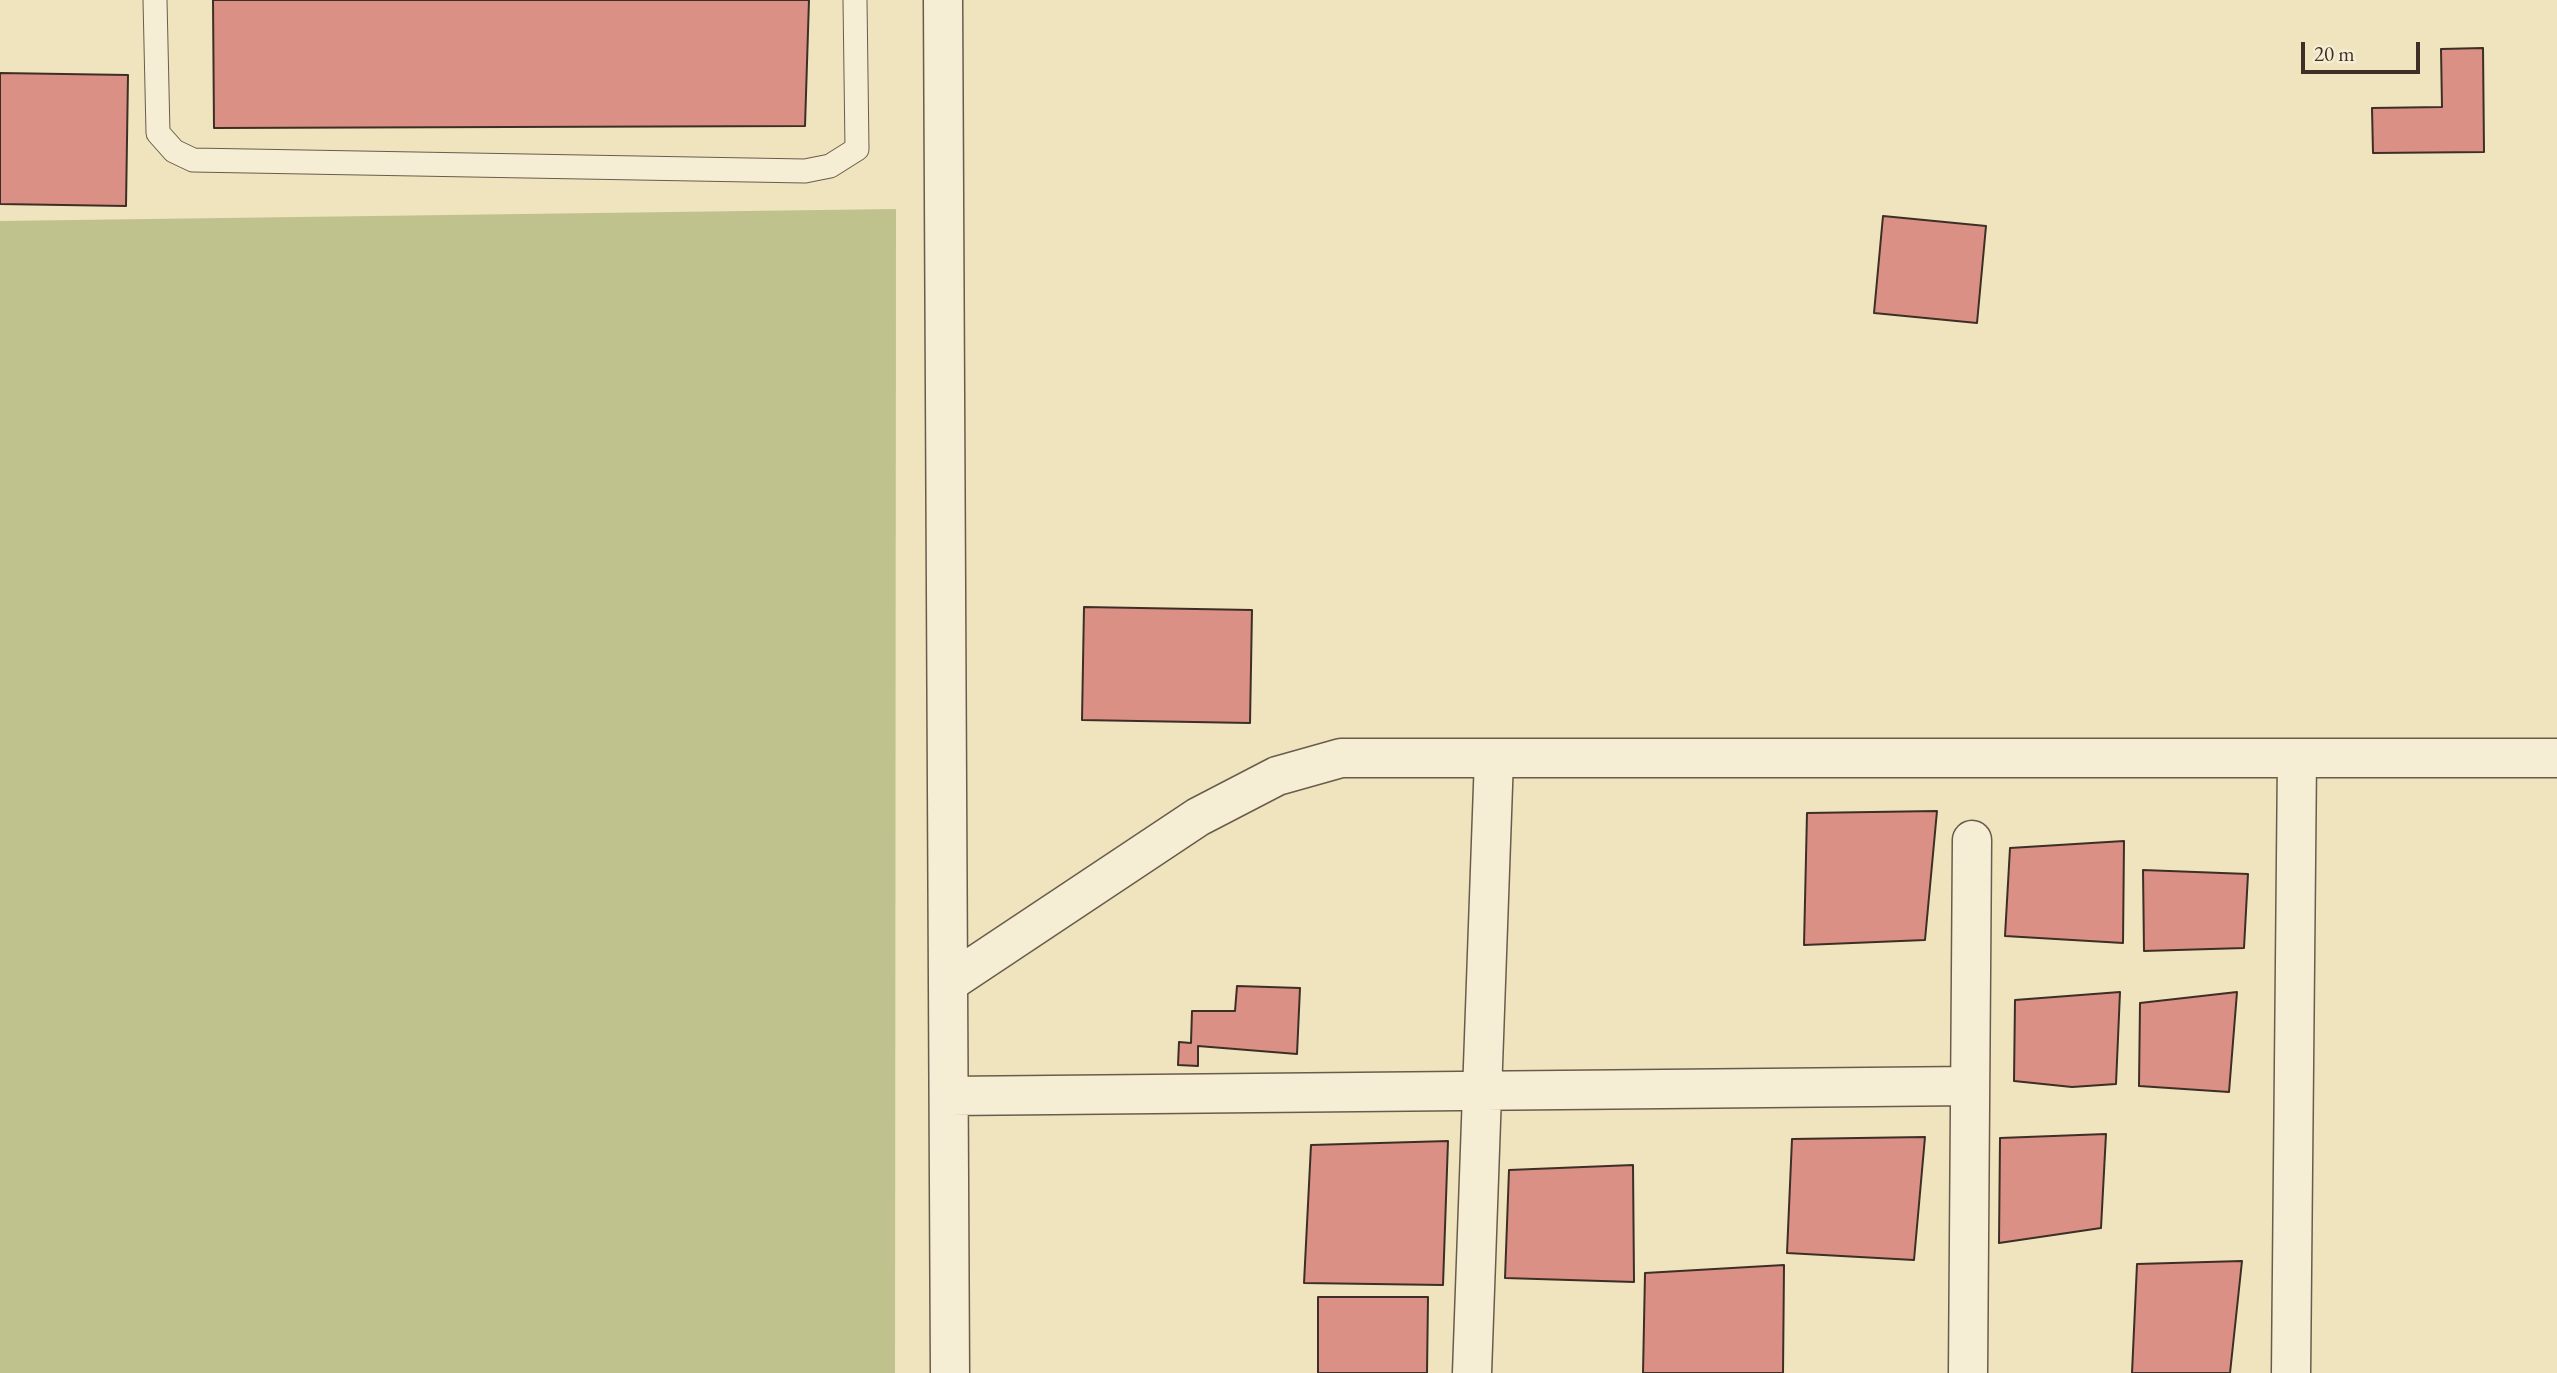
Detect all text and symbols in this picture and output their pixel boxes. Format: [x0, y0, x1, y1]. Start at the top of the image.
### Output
scale bar [2305, 28, 2424, 72]
text: 20 m [2314, 40, 2355, 67]

